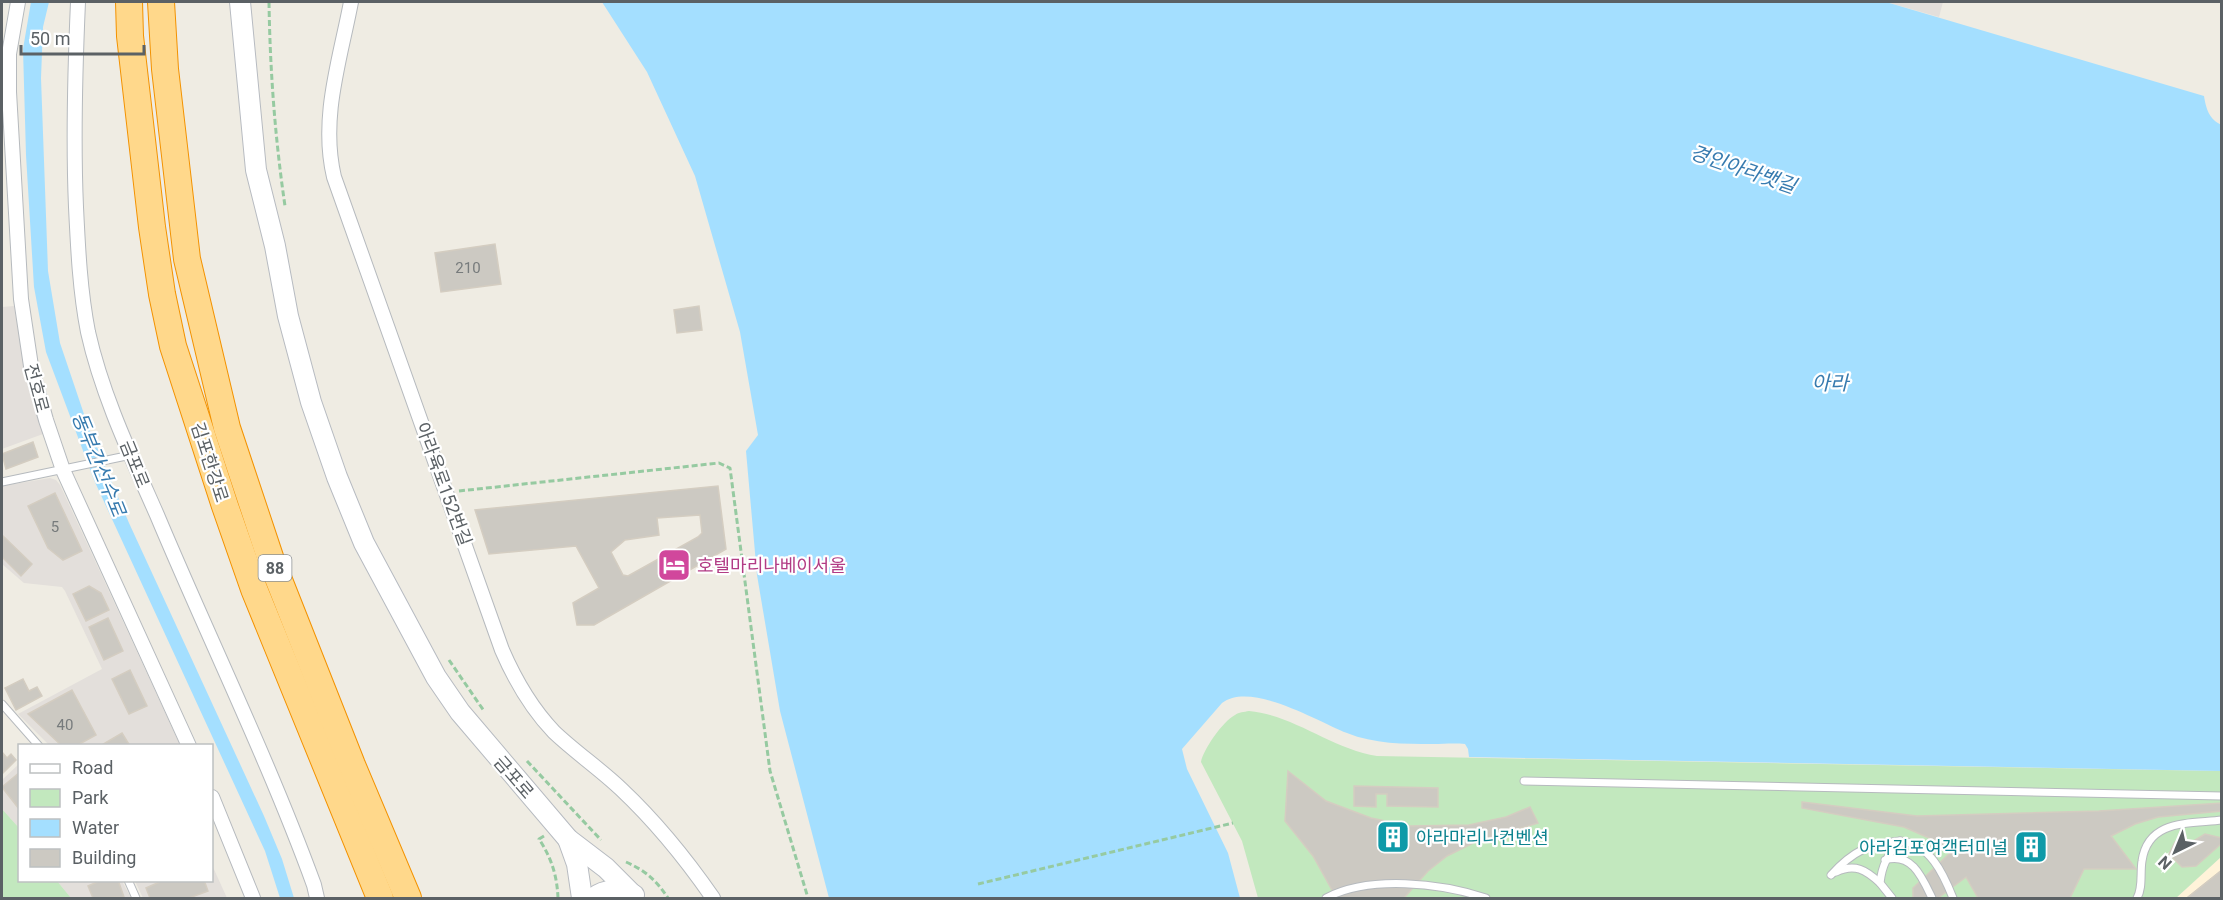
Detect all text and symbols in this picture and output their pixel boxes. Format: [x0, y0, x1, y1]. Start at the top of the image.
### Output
scale bar [21, 18, 144, 56]
text: 50 m [30, 28, 70, 49]
water label: 경인아라뱃길 [1687, 140, 1801, 199]
house number: 210 [455, 259, 481, 277]
street label: 전호로 [20, 361, 54, 415]
water label: 아라 [1812, 371, 1851, 395]
water label: 동부간선수로 [67, 408, 131, 521]
street label: 김포한강로 [187, 419, 233, 505]
street label: 아라육로152번길 [412, 419, 476, 549]
street label: 금포로 [116, 437, 154, 491]
house number: 5 [51, 518, 59, 536]
hotel icon: 호텔마리나베이서울 [656, 547, 692, 583]
road number: 88 [258, 555, 292, 581]
place label: 호텔마리나베이서울 [697, 555, 846, 576]
house number: 40 [57, 716, 73, 734]
legend [18, 744, 213, 882]
street label: 금포로 [490, 751, 538, 803]
text: Road [72, 757, 113, 778]
text: Park [72, 787, 109, 808]
text: Water [72, 817, 119, 838]
building icon: 아라마리나컨벤션 [1375, 819, 1411, 855]
north arrow [2145, 822, 2205, 882]
place label: 아라마리나컨벤션 [1416, 827, 1548, 848]
building icon: 아라김포여객터미널 [2013, 829, 2049, 865]
place label: 아라김포여객터미널 [1859, 837, 2008, 858]
text: Building [72, 847, 136, 868]
text: N [2155, 852, 2176, 873]

